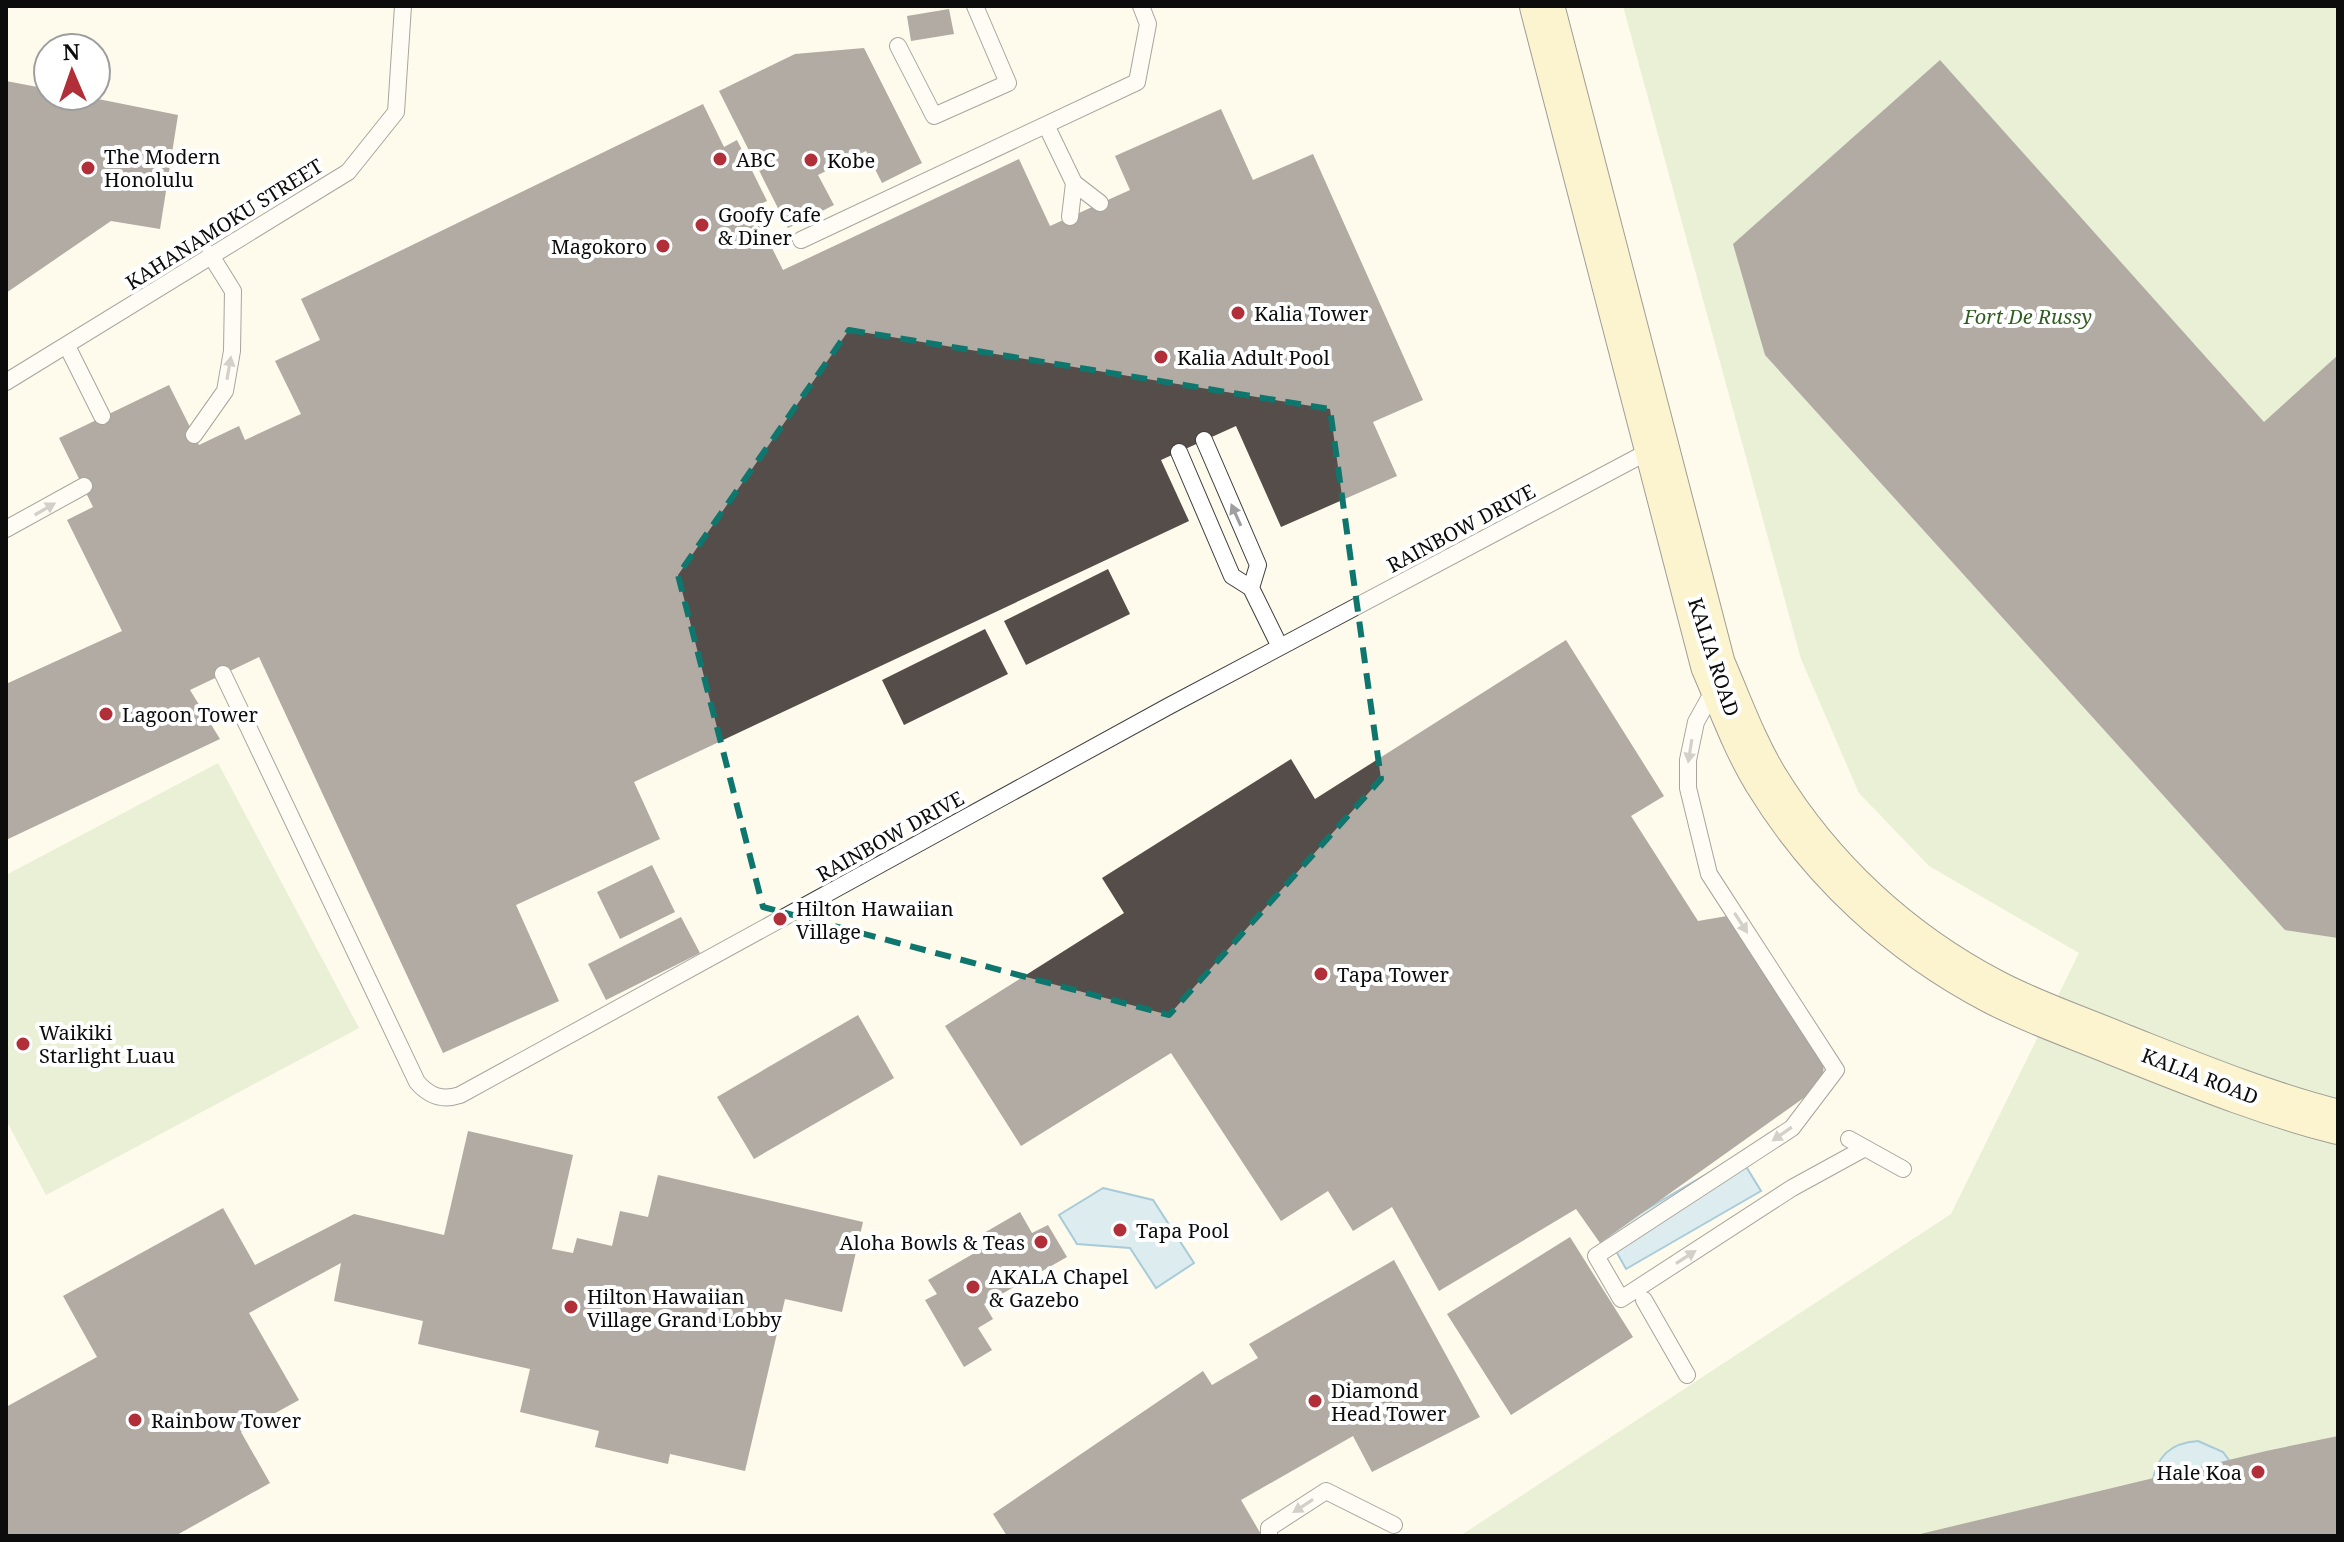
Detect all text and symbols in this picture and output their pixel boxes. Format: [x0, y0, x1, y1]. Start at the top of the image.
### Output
north arrow [32, 32, 112, 112]
text: N [62, 36, 80, 66]
place label: The Modern Honolulu [104, 143, 221, 193]
place label: ABC [736, 146, 775, 173]
place label: Kobe [827, 147, 875, 174]
marker: ABC [711, 150, 729, 168]
marker: Kobe [802, 151, 820, 169]
street label: KAHANAMOKU STREET [120, 152, 328, 296]
marker: The Modern Honolulu [79, 159, 97, 177]
place label: Goofy Cafe & Diner [718, 201, 821, 251]
marker: Goofy Cafe & Diner [693, 216, 711, 234]
place label: Magokoro [551, 233, 647, 260]
marker: Magokoro [654, 237, 672, 255]
place label: Kalia Tower [1254, 300, 1369, 327]
park label: Fort De Russy [1963, 303, 2092, 330]
marker: Kalia Tower [1229, 304, 1247, 322]
place label: Kalia Adult Pool [1177, 344, 1330, 371]
marker: Kalia Adult Pool [1152, 348, 1170, 366]
one-way arrow [224, 356, 236, 381]
street label: RAINBOW DRIVE [1382, 477, 1540, 579]
one-way arrow [34, 502, 56, 516]
one-way arrow [1230, 504, 1243, 527]
street label: KALIA ROAD [1682, 594, 1746, 720]
place label: Lagoon Tower [122, 701, 258, 728]
marker: Lagoon Tower [97, 705, 115, 723]
one-way arrow [1683, 739, 1696, 764]
street label: RAINBOW DRIVE [812, 784, 968, 888]
place label: Hilton Hawaiian Village [796, 895, 954, 945]
marker: Hilton Hawaiian Village [771, 910, 789, 928]
one-way arrow [1733, 912, 1748, 933]
place label: Tapa Tower [1337, 961, 1449, 988]
marker: Tapa Tower [1312, 965, 1330, 983]
place label: Waikiki Starlight Luau [39, 1019, 175, 1069]
marker: Waikiki Starlight Luau [14, 1035, 32, 1053]
street label: KALIA ROAD [2138, 1041, 2262, 1111]
one-way arrow [1772, 1126, 1793, 1141]
place label: Tapa Pool [1136, 1217, 1229, 1244]
marker: Tapa Pool [1111, 1221, 1129, 1239]
place label: Aloha Bowls & Teas [839, 1229, 1025, 1256]
marker: Aloha Bowls & Teas [1032, 1233, 1050, 1251]
one-way arrow [1676, 1249, 1697, 1264]
place label: AKALA Chapel & Gazebo [989, 1263, 1128, 1313]
marker: AKALA Chapel & Gazebo [964, 1278, 982, 1296]
place label: Hilton Hawaiian Village Grand Lobby [587, 1283, 782, 1333]
marker: Hilton Hawaiian Village Grand Lobby [562, 1298, 580, 1316]
place label: Diamond Head Tower [1331, 1377, 1447, 1427]
marker: Diamond Head Tower [1306, 1392, 1324, 1410]
place label: Rainbow Tower [151, 1407, 302, 1434]
marker: Rainbow Tower [126, 1411, 144, 1429]
place label: Hale Koa [2156, 1459, 2242, 1486]
marker: Hale Koa [2249, 1463, 2267, 1481]
one-way arrow [1292, 1498, 1313, 1513]

